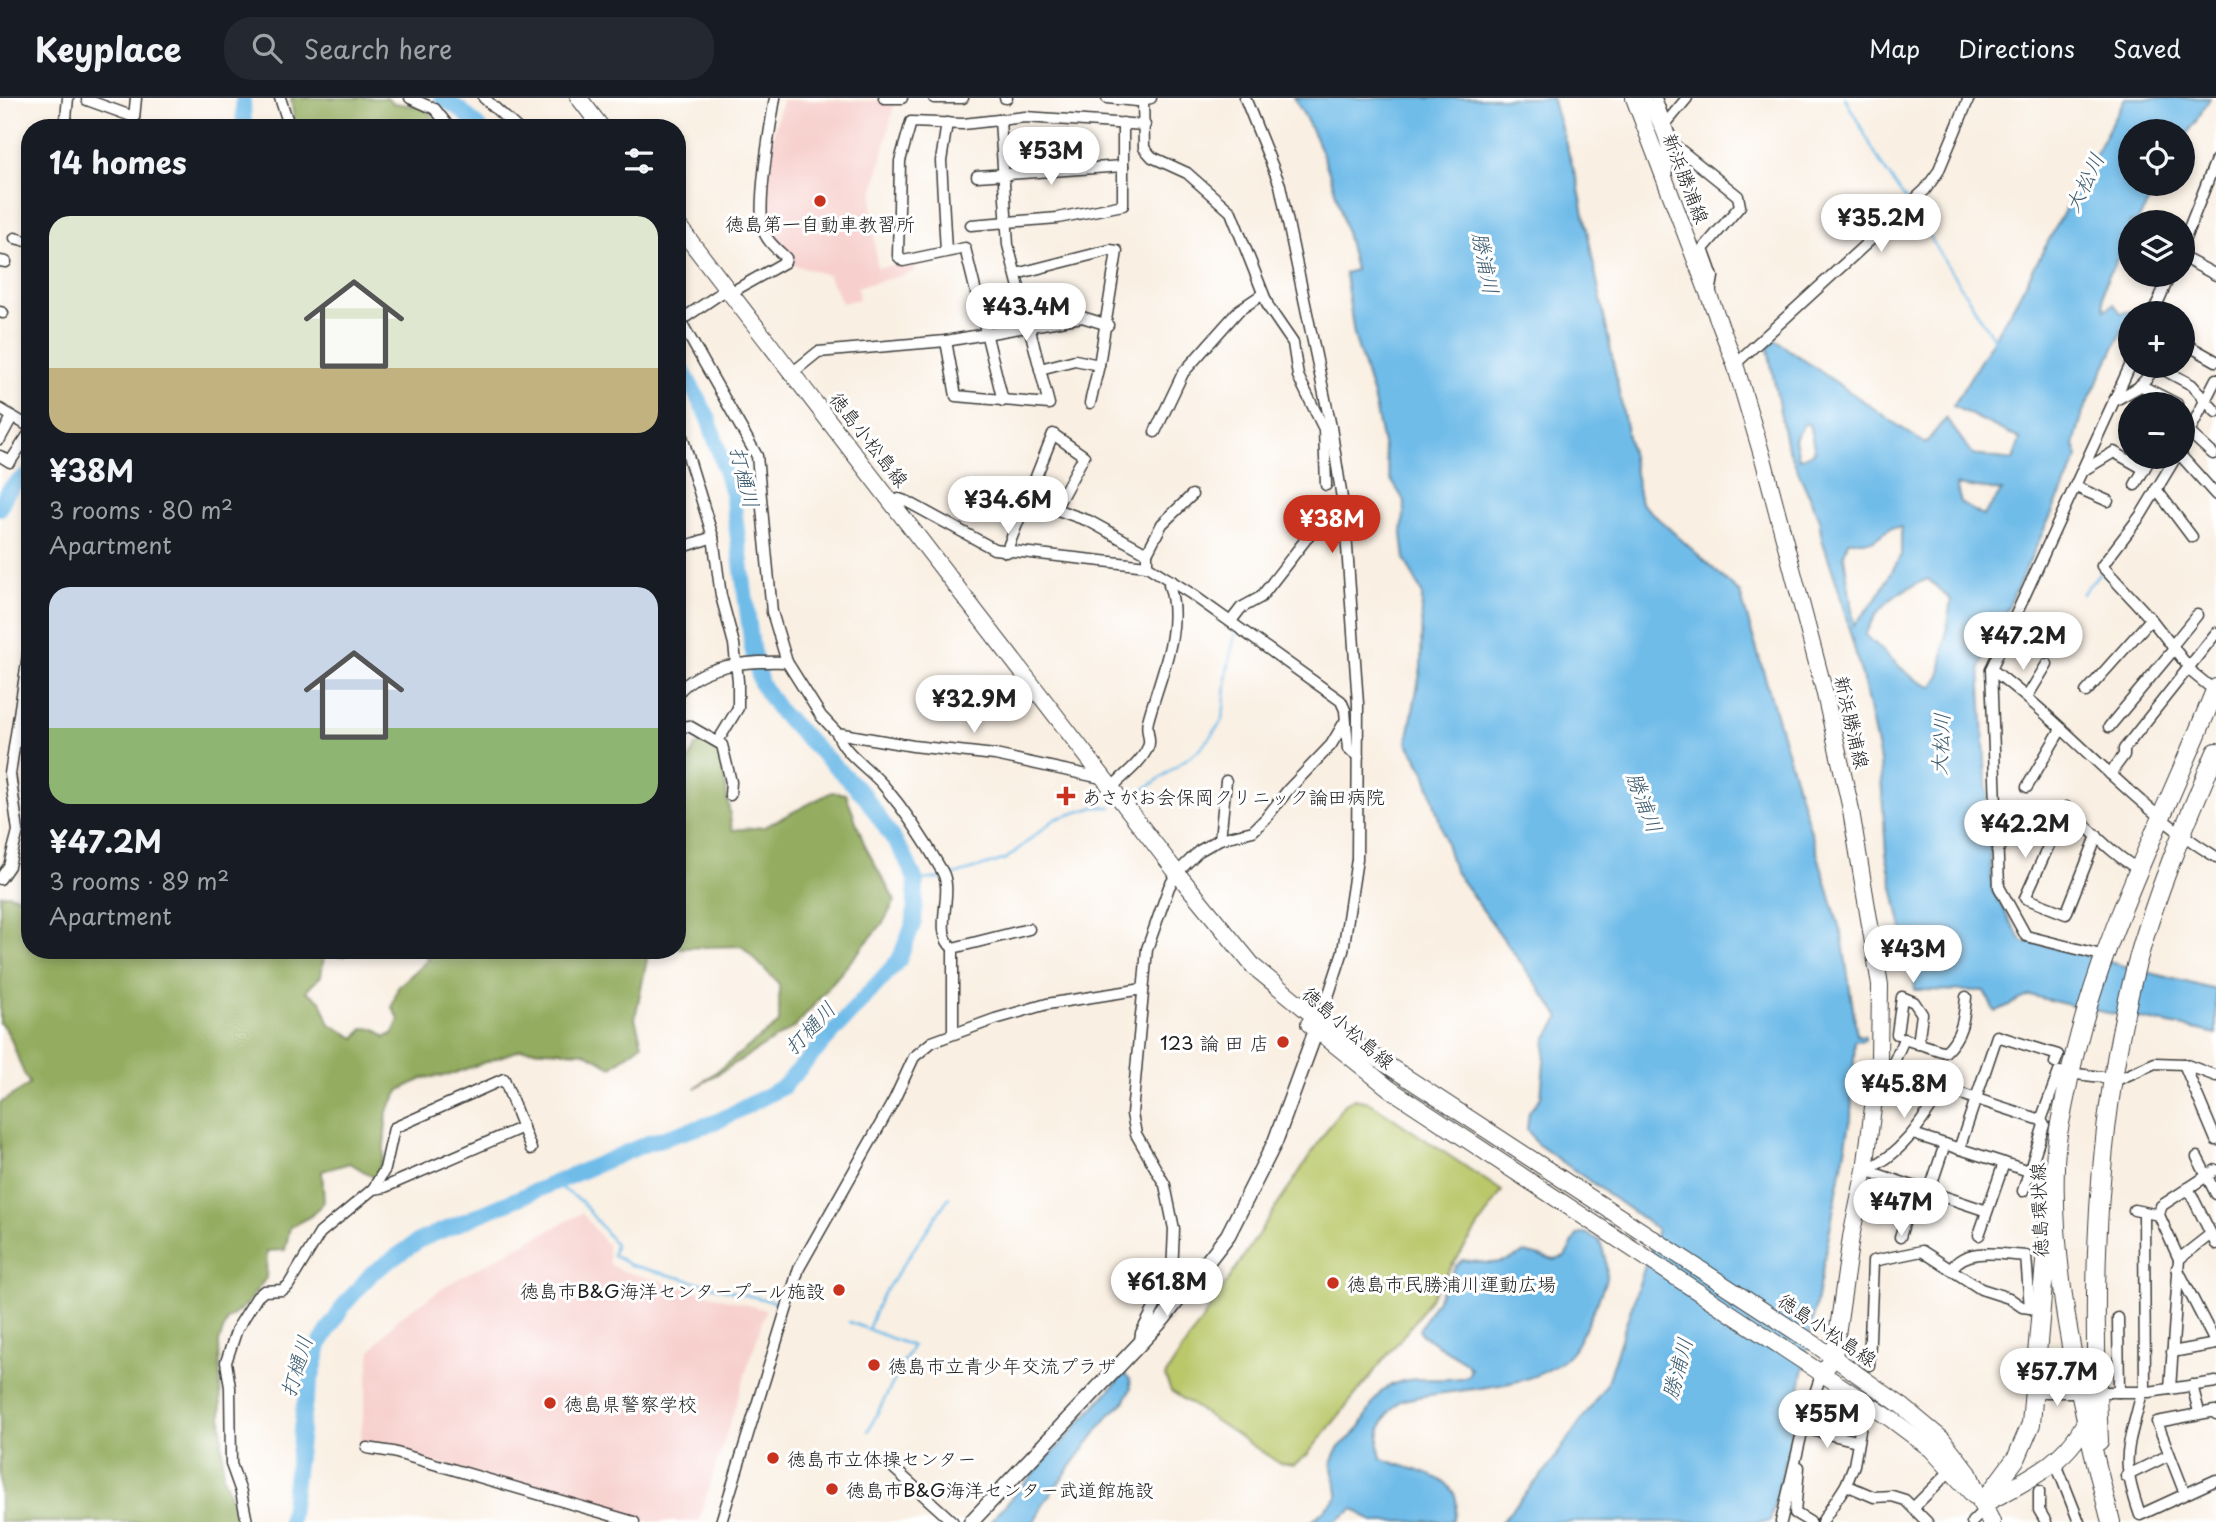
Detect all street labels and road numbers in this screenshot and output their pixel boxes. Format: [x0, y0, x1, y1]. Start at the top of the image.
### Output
street label: 新浜勝浦線 [1657, 129, 1717, 227]
street label: 徳島小松島線 [824, 385, 916, 493]
street label: 新浜勝浦線 [1829, 673, 1877, 771]
street label: 徳島小松島線 [1297, 979, 1401, 1075]
street label: 徳島環状線 [2022, 1162, 2054, 1258]
street label: 徳島小松島線 [1773, 1286, 1883, 1372]

